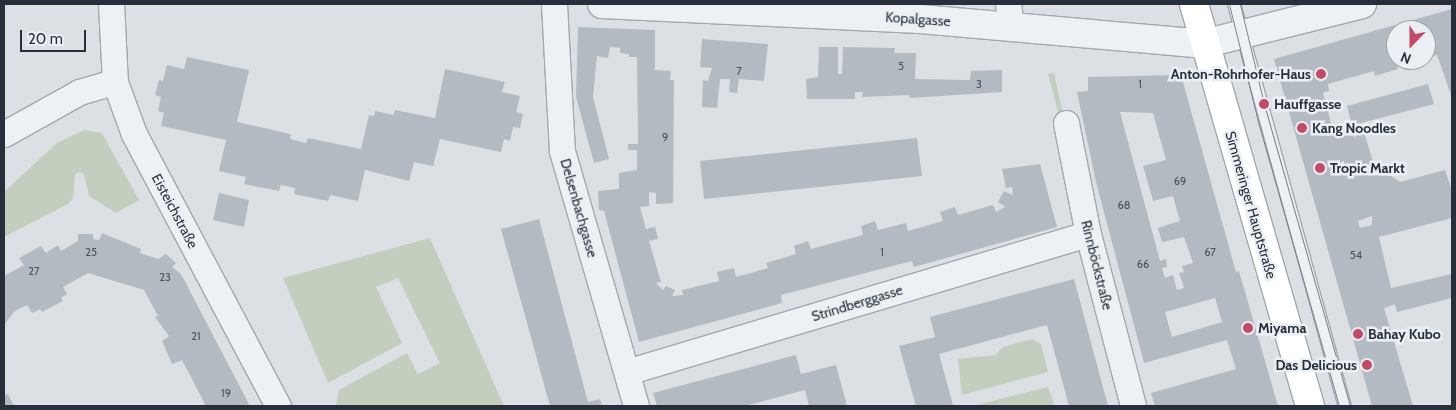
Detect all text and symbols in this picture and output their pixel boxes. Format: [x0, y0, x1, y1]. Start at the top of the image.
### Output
street label: Kopalgasse [885, 8, 951, 30]
scale bar [22, 20, 89, 52]
north arrow [1386, 20, 1436, 70]
text: 20 m [28, 30, 63, 48]
text: N [1398, 48, 1414, 68]
house number: 5 [898, 59, 904, 73]
house number: 7 [736, 64, 742, 78]
place label: Anton-Rohrhofer-Haus [1171, 66, 1311, 82]
marker: Anton-Rohrhofer-Haus [1315, 68, 1327, 80]
house number: 3 [976, 77, 982, 91]
house number: 1 [1138, 77, 1142, 91]
place label: Hauffgasse [1274, 96, 1341, 112]
marker: Hauffgasse [1258, 98, 1270, 110]
place label: Kang Noodles [1312, 120, 1396, 136]
marker: Kang Noodles [1296, 122, 1308, 134]
street label: Simmeringer Hauptstraße [1222, 129, 1280, 281]
house number: 9 [662, 130, 668, 144]
street label: Delsenbachgasse [557, 157, 601, 259]
place label: Tropic Markt [1330, 160, 1405, 176]
marker: Tropic Markt [1314, 162, 1326, 174]
street label: Eisteichstraße [148, 171, 202, 251]
house number: 69 [1174, 174, 1186, 188]
house number: 68 [1118, 198, 1130, 212]
street label: Rinnböckstraße [1078, 218, 1116, 312]
house number: 25 [85, 245, 97, 259]
house number: 1 [880, 245, 884, 259]
house number: 67 [1204, 245, 1216, 259]
house number: 54 [1350, 248, 1362, 262]
house number: 66 [1137, 257, 1149, 271]
house number: 27 [28, 264, 40, 278]
house number: 23 [159, 270, 171, 284]
street label: Strindberggasse [809, 281, 905, 325]
place label: Miyama [1258, 320, 1306, 336]
marker: Miyama [1242, 322, 1254, 334]
place label: Bahay Kubo [1368, 326, 1441, 342]
marker: Bahay Kubo [1352, 328, 1364, 340]
house number: 21 [191, 329, 201, 343]
place label: Das Delicious [1275, 357, 1357, 373]
marker: Das Delicious [1361, 359, 1373, 371]
house number: 19 [221, 386, 231, 400]

